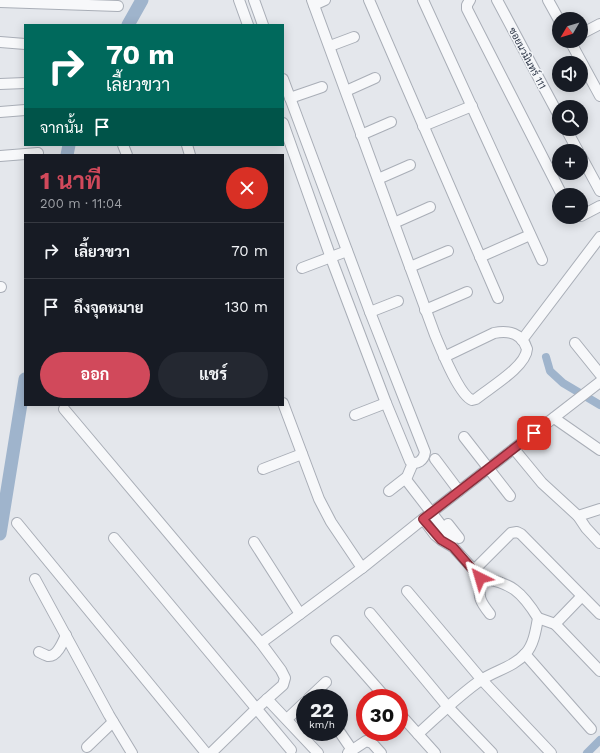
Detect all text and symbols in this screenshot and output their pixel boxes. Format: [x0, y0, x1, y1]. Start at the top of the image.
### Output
north arrow [552, 12, 588, 48]
map controls [552, 12, 588, 224]
street label: ซอยนวมินทร์ 111 [507, 25, 550, 91]
text: 70 m [106, 38, 175, 71]
icon: right [40, 40, 92, 92]
button: sound [552, 56, 588, 92]
text: เลี้ยวขวา [106, 74, 170, 95]
button: search [552, 100, 588, 136]
icon: arrive [91, 116, 113, 138]
text: จากนั้น [40, 119, 83, 137]
button: + [552, 144, 588, 180]
text: 1 นาที [40, 167, 101, 195]
button: close [226, 167, 268, 209]
button: − [552, 188, 588, 224]
text: 200 m · 11:04 [40, 196, 122, 211]
icon: right [40, 240, 62, 262]
text: 70 m [231, 242, 268, 260]
text: เลี้ยวขวา [74, 243, 130, 261]
icon: arrive [40, 296, 62, 318]
text: 130 m [225, 298, 268, 316]
text: ถึงจุดหมาย [74, 299, 144, 317]
button: ออก [40, 352, 150, 398]
button: แชร์ [158, 352, 268, 398]
pin [517, 416, 551, 450]
icon: arrive [523, 422, 545, 444]
position arrow [459, 557, 501, 599]
speed limit sign: 30 [356, 689, 408, 741]
text: 22 [310, 698, 334, 722]
text: km/h [309, 719, 335, 730]

